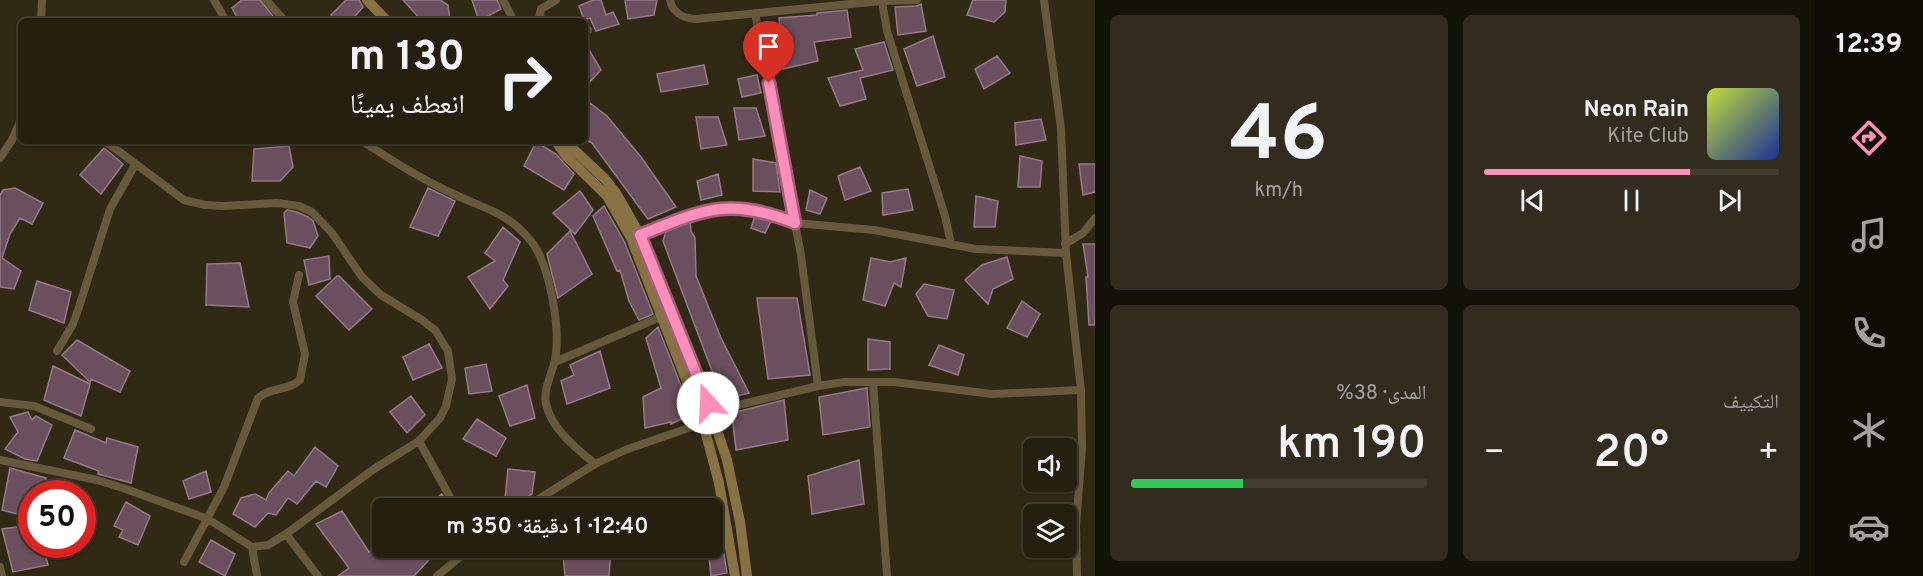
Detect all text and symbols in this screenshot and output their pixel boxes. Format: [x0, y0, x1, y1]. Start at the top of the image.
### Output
pin [743, 21, 794, 83]
text: 12:39 [1836, 28, 1902, 62]
icon: arrive [752, 30, 785, 63]
text: 130 m [349, 32, 465, 85]
icon: right [486, 42, 564, 120]
text: انعطف يمينًا [350, 89, 465, 123]
text: 46 [1230, 89, 1328, 188]
text: Neon Rain [1584, 97, 1689, 124]
icon: directions [1848, 117, 1890, 159]
text: Kite Club [1607, 124, 1689, 150]
text: km/h [1254, 178, 1303, 204]
icon: previous [1516, 184, 1549, 217]
icon: pause [1615, 184, 1648, 217]
icon: next [1713, 184, 1746, 217]
icon: music [1848, 214, 1890, 256]
icon: phone [1848, 312, 1890, 354]
position arrow [676, 371, 740, 435]
text: المدى · 38% [1336, 381, 1427, 407]
text: التكييف [1723, 390, 1779, 416]
icon: climate [1848, 409, 1890, 451]
text: 190 km [1277, 417, 1427, 474]
text: 20° [1593, 426, 1669, 483]
text: − [1484, 433, 1505, 475]
text: + [1758, 433, 1779, 475]
map controls [1023, 438, 1077, 558]
button: sound [1023, 438, 1077, 492]
speed limit sign: 50 [18, 480, 96, 558]
button: layers [1023, 504, 1077, 558]
icon: car [1848, 506, 1890, 548]
text: 12:40 · 1 دقيقة · 350 m [446, 514, 649, 541]

